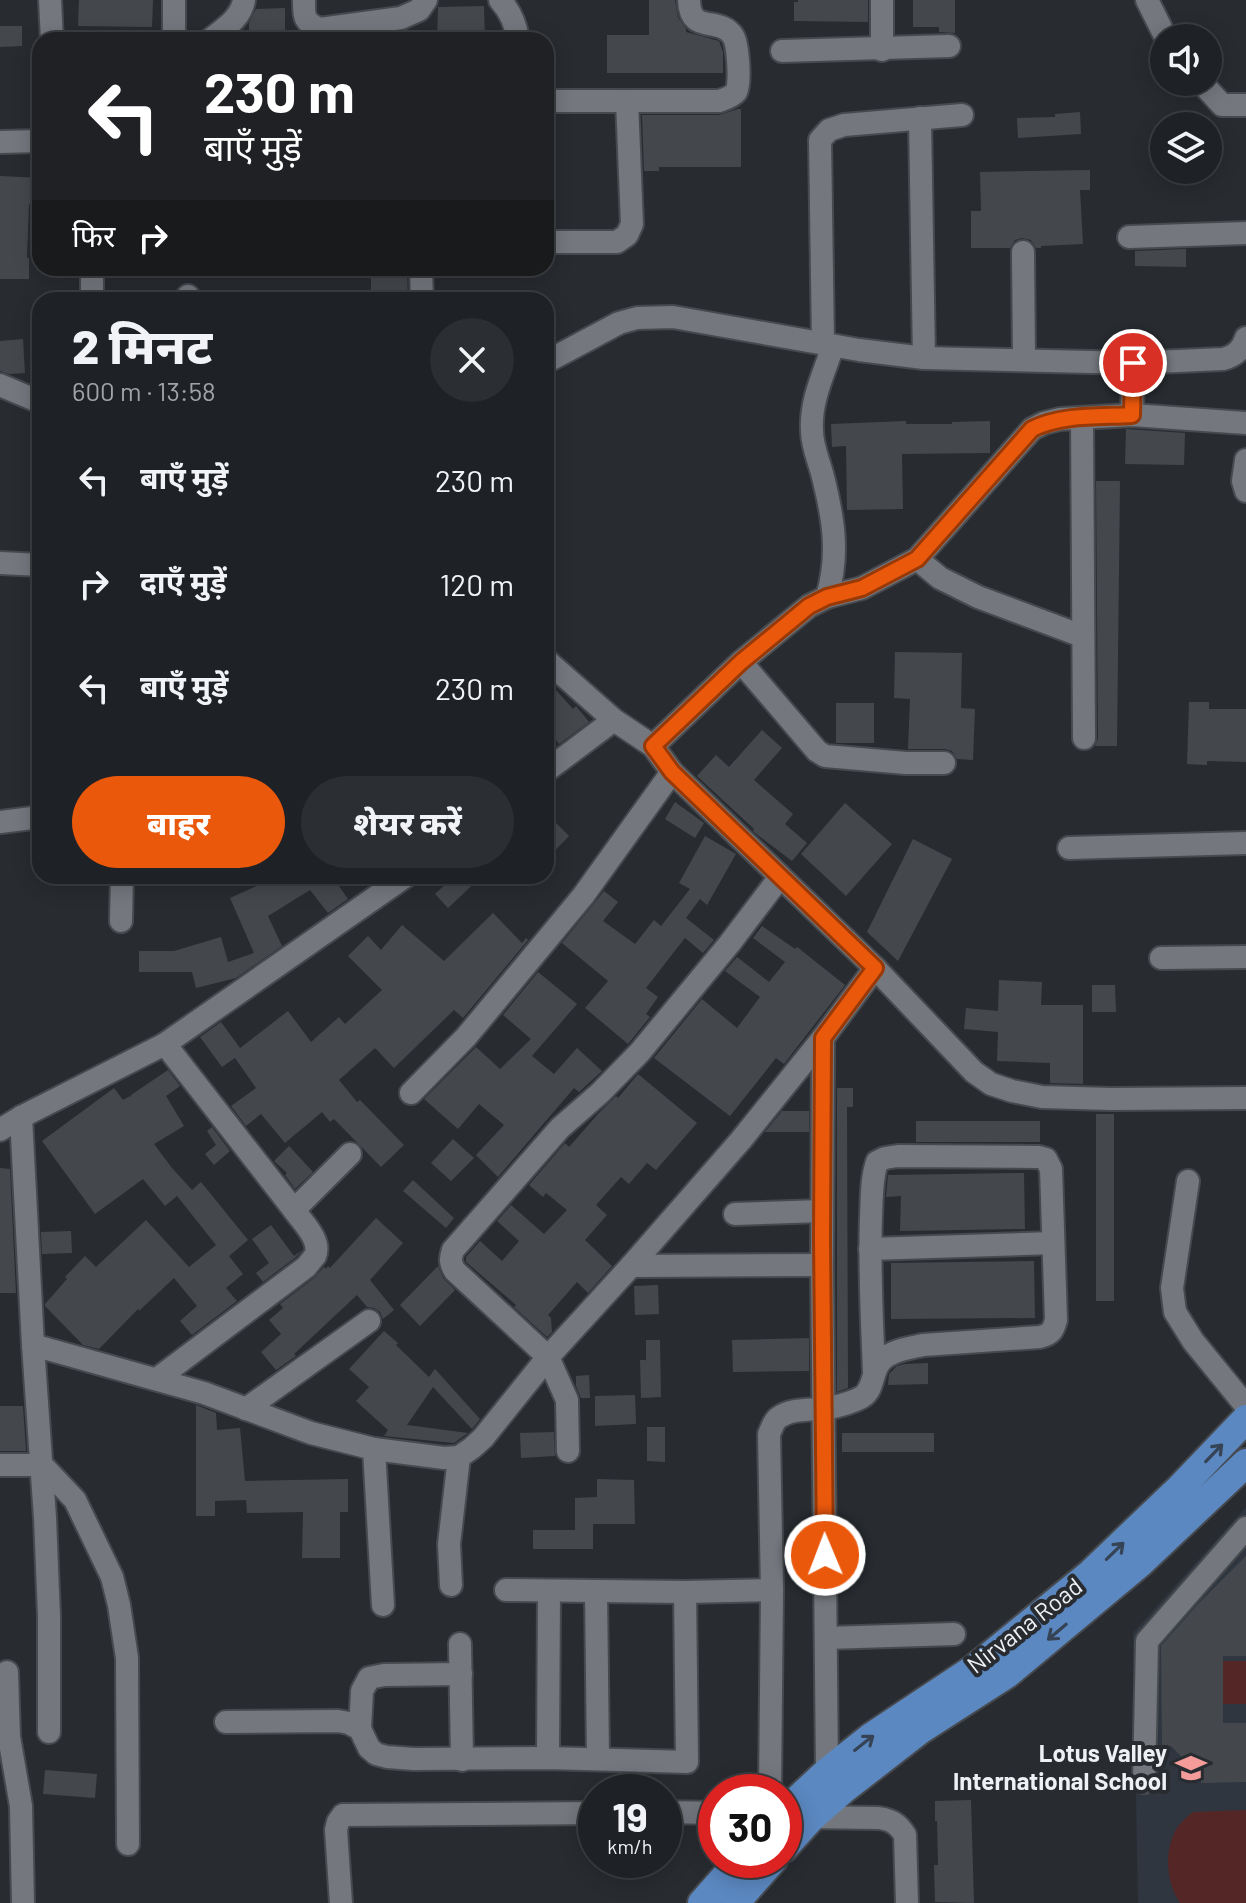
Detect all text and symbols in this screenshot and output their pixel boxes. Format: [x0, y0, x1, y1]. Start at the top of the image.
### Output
map controls [1150, 24, 1222, 184]
button: sound [1150, 24, 1222, 96]
text: 230 m [204, 57, 355, 124]
icon: left [72, 64, 176, 168]
button: layers [1150, 112, 1222, 184]
text: बाएँ मुड़ें [204, 125, 302, 168]
icon: right [131, 216, 175, 260]
text: फिर [72, 217, 115, 253]
text: 2 मिनट [72, 316, 212, 374]
button: close [430, 318, 514, 402]
pin [1099, 329, 1167, 397]
icon: arrive [1111, 341, 1155, 385]
text: 600 m · 13:58 [72, 375, 216, 406]
icon: left [72, 458, 116, 502]
text: बाएँ मुड़ें [140, 459, 228, 495]
text: 230 m [435, 462, 514, 498]
icon: right [72, 562, 116, 606]
text: दाएँ मुड़ें [140, 563, 227, 599]
text: 120 m [440, 566, 514, 602]
icon: left [72, 666, 116, 710]
text: बाएँ मुड़ें [140, 667, 228, 703]
text: 230 m [435, 670, 514, 706]
button: बाहर [72, 776, 285, 868]
button: शेयर करें [301, 776, 514, 868]
one-way arrow [1204, 1443, 1222, 1463]
position arrow [783, 1513, 867, 1597]
one-way arrow [1105, 1541, 1125, 1560]
street label: Nirvana Road [961, 1571, 1087, 1679]
one-way arrow [1048, 1623, 1068, 1641]
one-way arrow [853, 1734, 874, 1751]
place label: Lotus Valley International School [953, 1738, 1167, 1795]
school or university icon: Lotus Valley International School [1174, 1751, 1208, 1785]
speed limit sign: 30 [698, 1774, 802, 1878]
text: 19 [612, 1792, 648, 1840]
text: km/h [607, 1834, 653, 1858]

